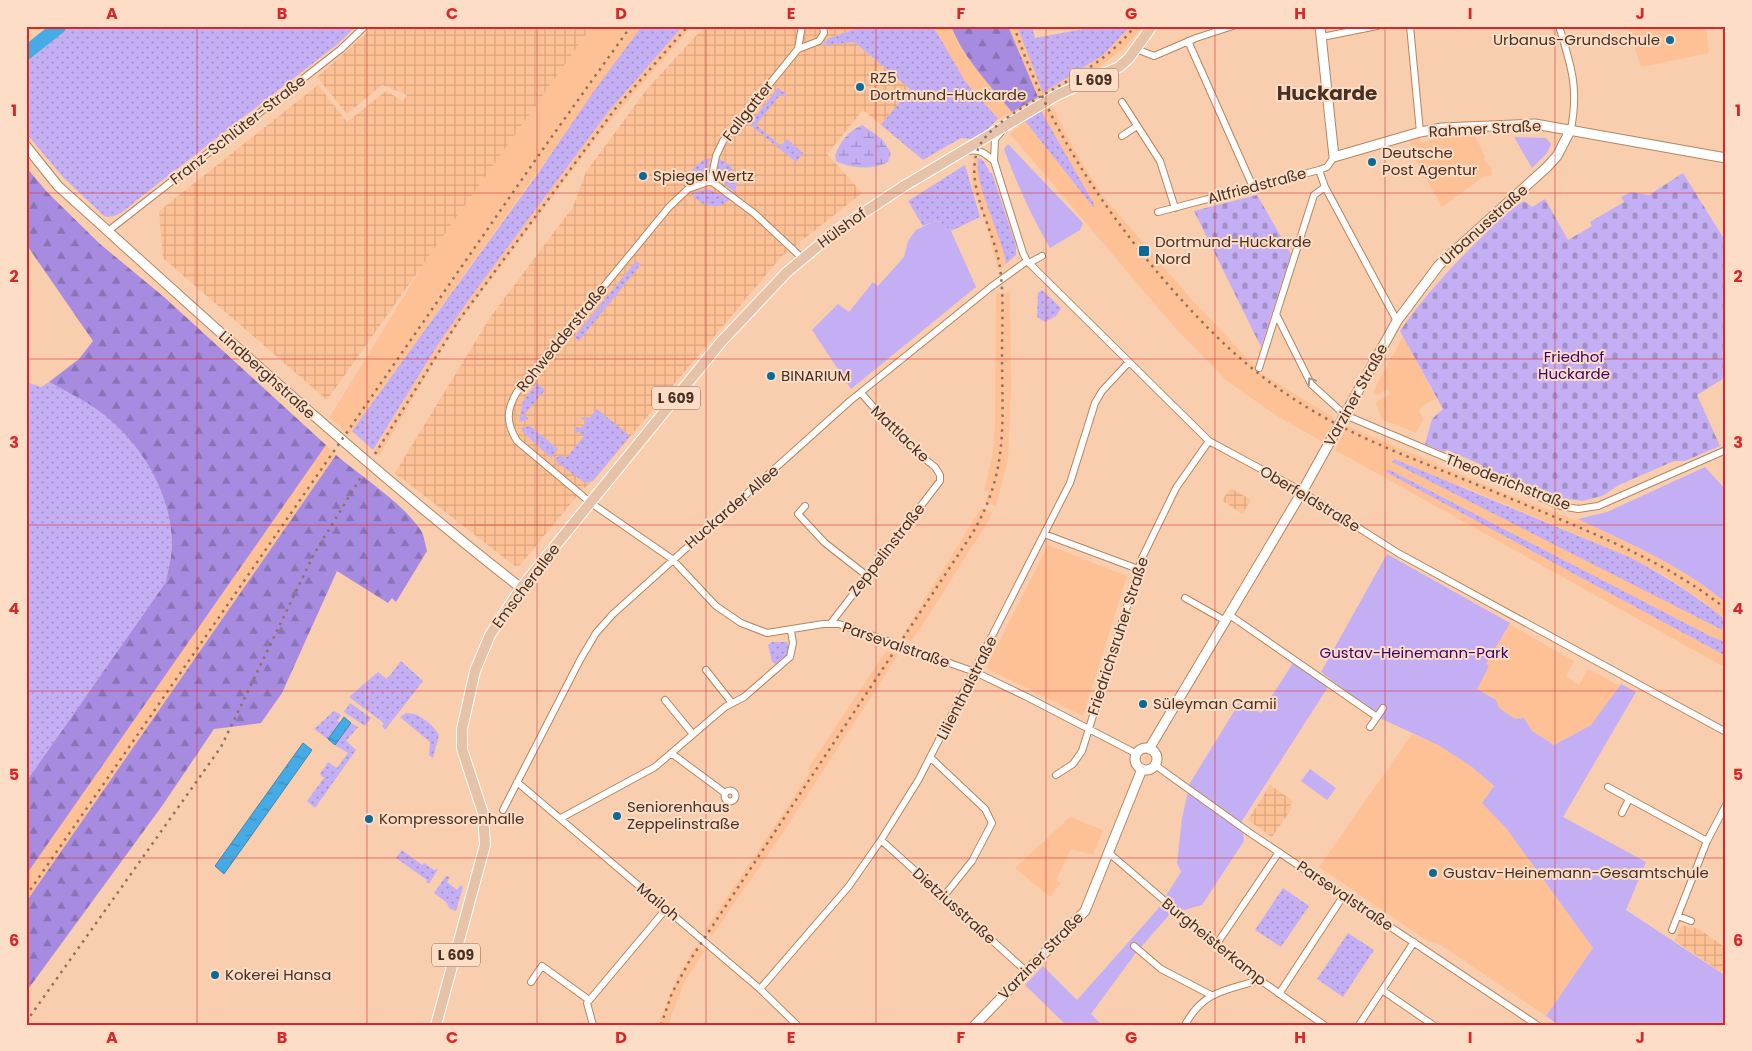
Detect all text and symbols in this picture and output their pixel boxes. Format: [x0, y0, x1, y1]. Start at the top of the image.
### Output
text: A [106, 2, 118, 25]
text: B [277, 2, 287, 25]
text: C [446, 2, 458, 25]
text: D [615, 2, 627, 25]
text: E [787, 2, 795, 25]
text: F [957, 2, 966, 25]
text: G [1125, 2, 1137, 25]
text: H [1294, 2, 1306, 25]
text: I [1468, 2, 1472, 25]
text: J [1635, 2, 1645, 25]
place label: Urbanus-Grundschule [1493, 29, 1660, 50]
marker: Urbanus-Grundschule [1664, 34, 1676, 46]
place label: RZ5 Dortmund-Huckarde [870, 67, 1026, 105]
road number: L 609 [1070, 68, 1118, 92]
street label: Franz-Schlüter-Straße [165, 70, 310, 189]
street label: Fallgatter [717, 76, 778, 145]
district label: Huckarde [1277, 79, 1377, 107]
marker: RZ5 Dortmund-Huckarde [854, 81, 866, 93]
text: 1 [11, 99, 17, 122]
text: 1 [1735, 99, 1741, 122]
street label: Rahmer Straße [1428, 115, 1542, 142]
place label: Deutsche Post Agentur [1382, 142, 1478, 180]
marker: Deutsche Post Agentur [1366, 156, 1378, 168]
street label: Altfriedstraße [1205, 162, 1309, 209]
place label: Spiegel Wertz [653, 165, 754, 186]
marker: Spiegel Wertz [637, 170, 649, 182]
street label: Urbanusstraße [1435, 179, 1532, 270]
street label: Hülshof [813, 203, 870, 252]
place label: Dortmund-Huckarde Nord [1155, 231, 1311, 269]
marker: Dortmund-Huckarde Nord [1137, 244, 1151, 258]
text: 2 [9, 265, 19, 288]
text: 2 [1733, 265, 1743, 288]
street label: Rohwedderstraße [511, 279, 612, 396]
street label: Lindberghstraße [215, 326, 320, 424]
street label: Varziner Straße [1319, 340, 1392, 450]
park label: Friedhof Huckarde [1538, 346, 1610, 384]
place label: BINARIUM [781, 365, 850, 386]
marker: BINARIUM [765, 370, 777, 382]
one-way arrow [1308, 378, 1317, 387]
road number: L 609 [652, 386, 700, 409]
street label: Mattlacke [866, 400, 934, 467]
text: 3 [9, 431, 19, 454]
text: 3 [1733, 431, 1743, 454]
street label: Theoderichstraße [1443, 448, 1574, 515]
street label: Huckarder Allee [680, 460, 783, 553]
street label: Oberfeldstraße [1256, 460, 1364, 537]
street label: Zeppelinstraße [844, 499, 930, 600]
street label: Emscherallee [487, 539, 564, 632]
street label: Friedrichsruher Straße [1082, 554, 1153, 718]
text: 4 [9, 597, 20, 620]
text: 4 [1733, 597, 1744, 620]
street label: Parsevalstraße [840, 616, 953, 673]
street label: Lilienthalstraße [931, 632, 1002, 743]
park label: Gustav-Heinemann-Park [1320, 642, 1509, 663]
place label: Süleyman Camii [1153, 693, 1277, 714]
marker: Süleyman Camii [1137, 698, 1149, 710]
text: 5 [9, 763, 19, 786]
text: 5 [1733, 763, 1743, 786]
place label: Seniorenhaus Zeppelinstraße [627, 796, 740, 834]
place label: Kompressorenhalle [379, 808, 524, 829]
marker: Seniorenhaus Zeppelinstraße [611, 810, 623, 822]
marker: Kompressorenhalle [363, 813, 375, 825]
street label: Parsevalstraße [1293, 855, 1398, 936]
place label: Gustav-Heinemann-Gesamtschule [1443, 862, 1709, 883]
street label: Dietziusstraße [908, 863, 1001, 949]
marker: Gustav-Heinemann-Gesamtschule [1427, 867, 1439, 879]
street label: Mailoh [633, 878, 684, 926]
street label: Burgheisterkamp [1158, 893, 1271, 990]
street label: Varziner Straße [993, 907, 1088, 1004]
text: 6 [9, 929, 19, 952]
text: 6 [1733, 929, 1743, 952]
road number: L 609 [432, 944, 480, 966]
place label: Kokerei Hansa [225, 964, 331, 985]
marker: Kokerei Hansa [209, 969, 221, 981]
text: A [106, 1026, 118, 1049]
text: B [277, 1026, 287, 1049]
text: C [446, 1026, 458, 1049]
text: D [615, 1026, 627, 1049]
text: E [787, 1026, 795, 1049]
text: F [957, 1026, 966, 1049]
text: G [1125, 1026, 1137, 1049]
text: H [1294, 1026, 1306, 1049]
text: I [1468, 1026, 1472, 1049]
text: J [1635, 1026, 1645, 1049]

